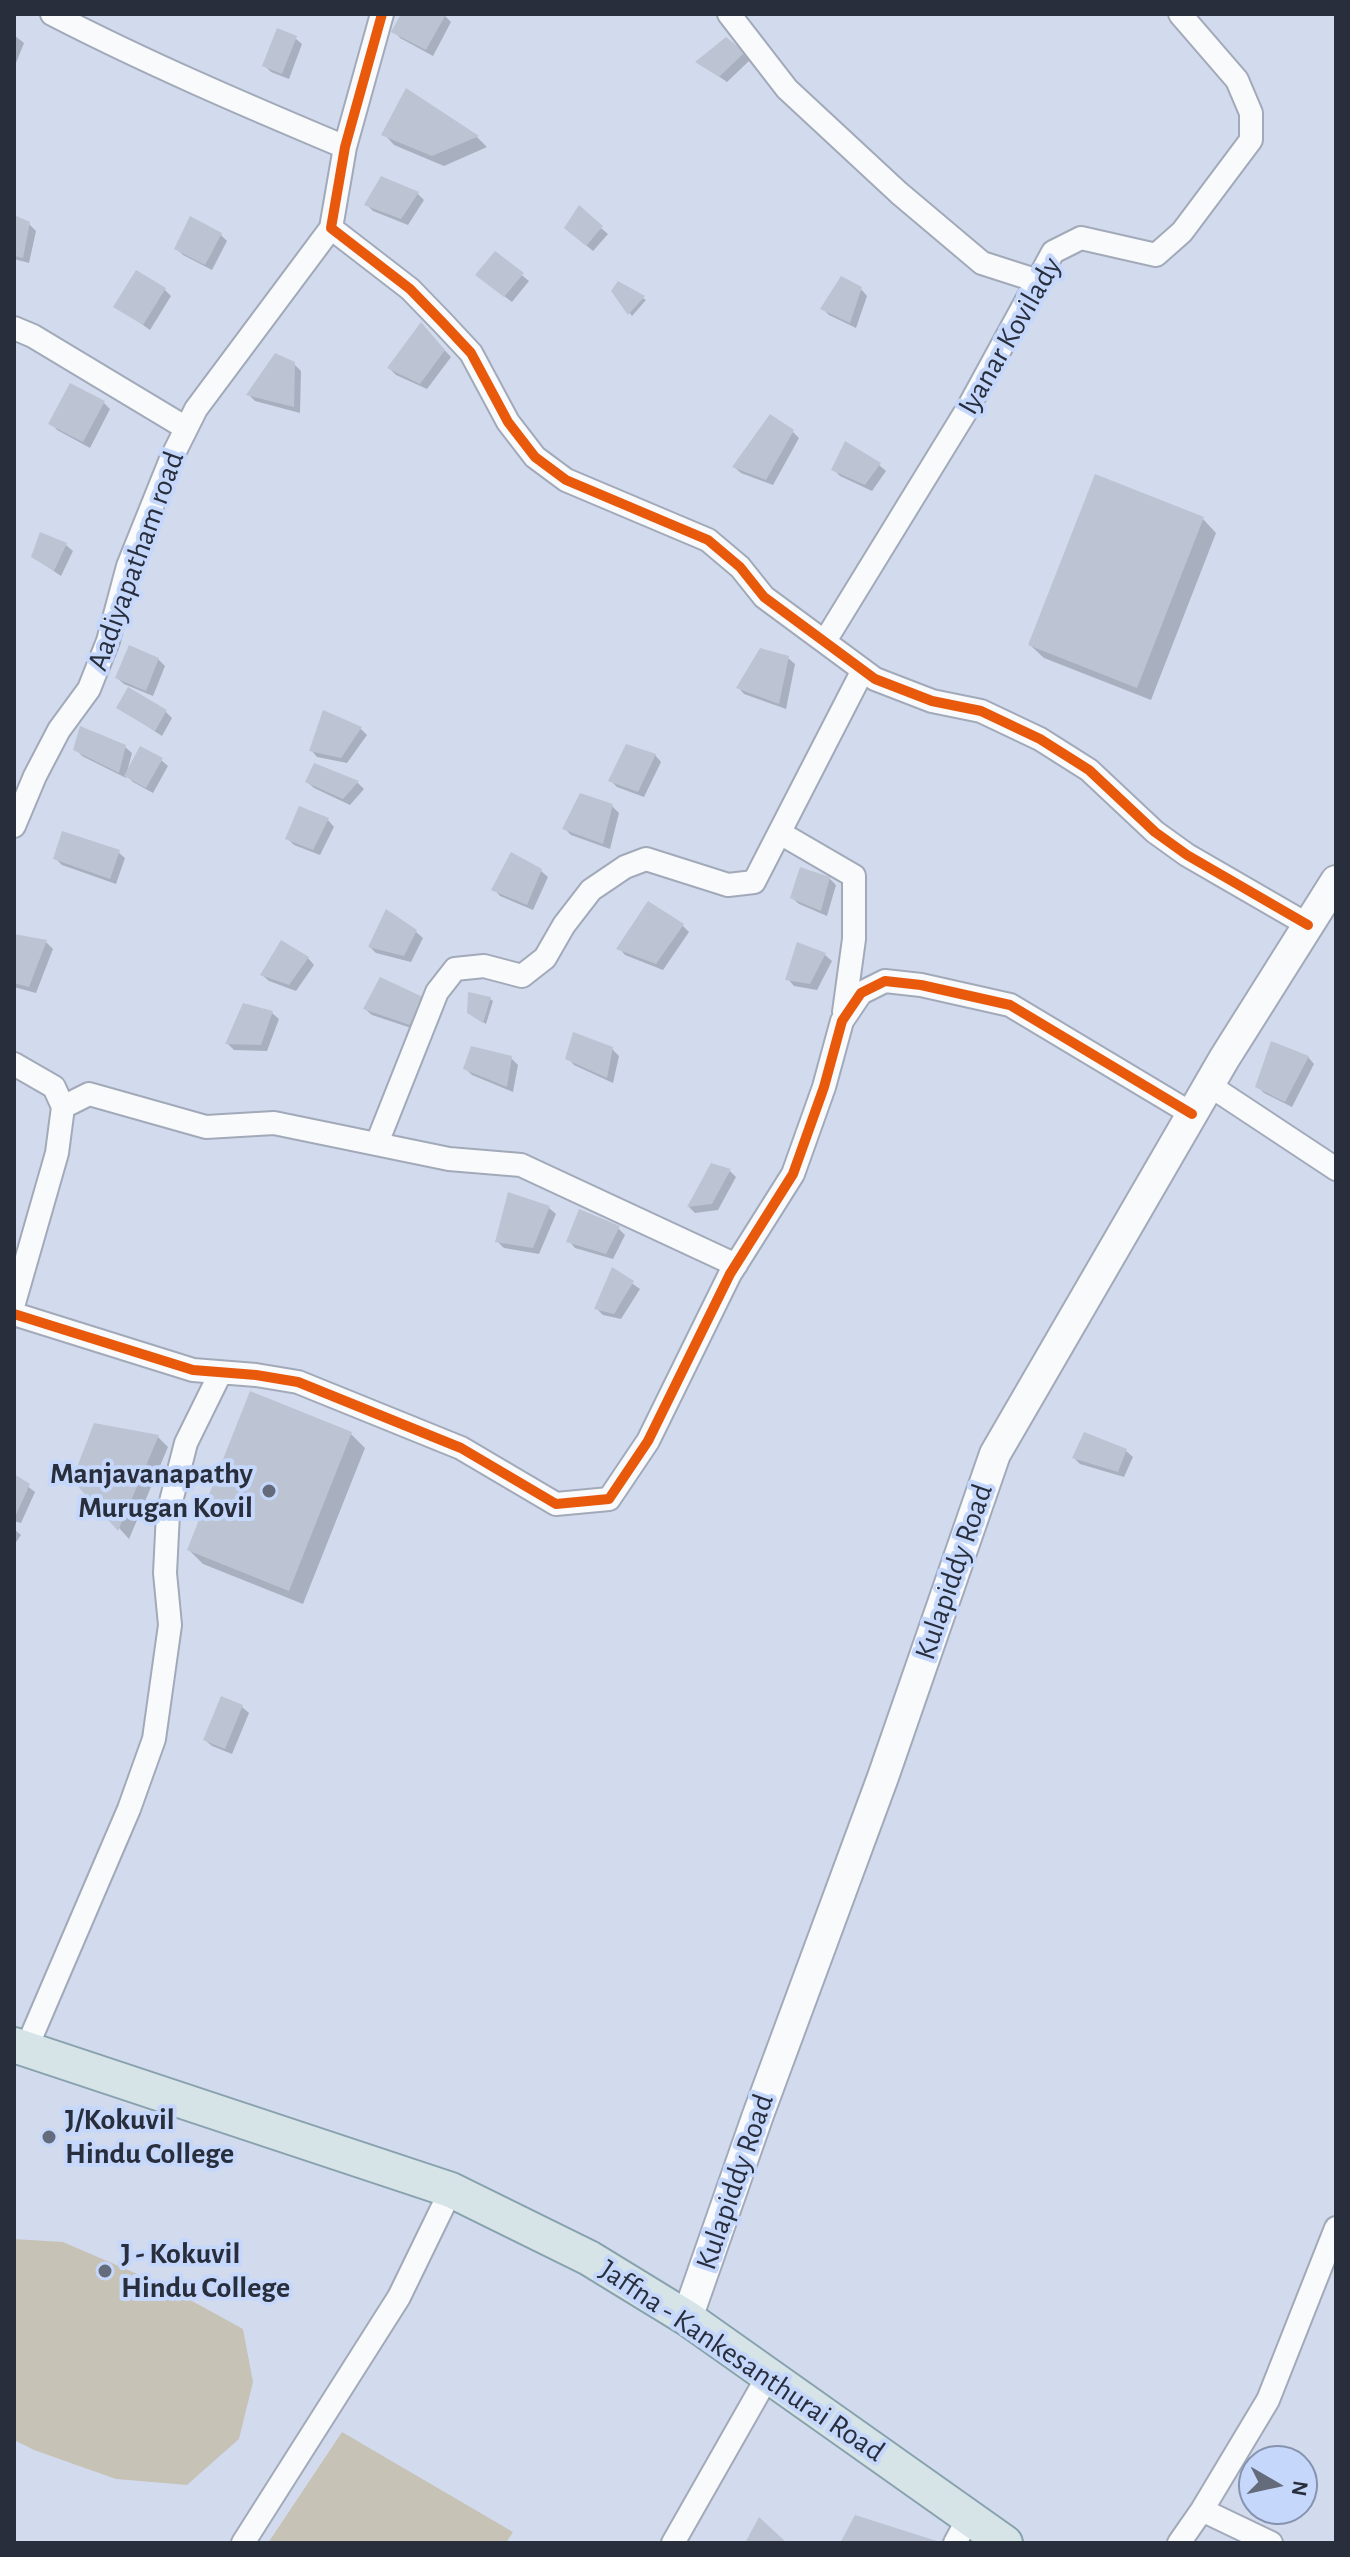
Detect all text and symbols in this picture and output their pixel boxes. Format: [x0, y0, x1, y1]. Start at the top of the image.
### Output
street label: Iyanar Kovilady [950, 251, 1070, 421]
street label: Aadiyapatham road [80, 446, 192, 676]
place label: Manjavanapathy Murugan Kovil [50, 1456, 253, 1526]
street label: Kulapiddy Road [907, 1479, 1001, 1665]
marker: Manjavanapathy Murugan Kovil [260, 1482, 278, 1500]
street label: Kulapiddy Road [688, 2089, 782, 2275]
place label: J/Kokuvil Hindu College [65, 2102, 234, 2172]
marker: J/Kokuvil Hindu College [40, 2128, 58, 2146]
place label: J - Kokuvil Hindu College [121, 2236, 290, 2306]
street label: Jaffna - Kankesanthurai Road [592, 2252, 892, 2470]
marker: J - Kokuvil Hindu College [96, 2262, 114, 2280]
north arrow [1238, 2445, 1318, 2525]
text: N [1288, 2479, 1312, 2498]

